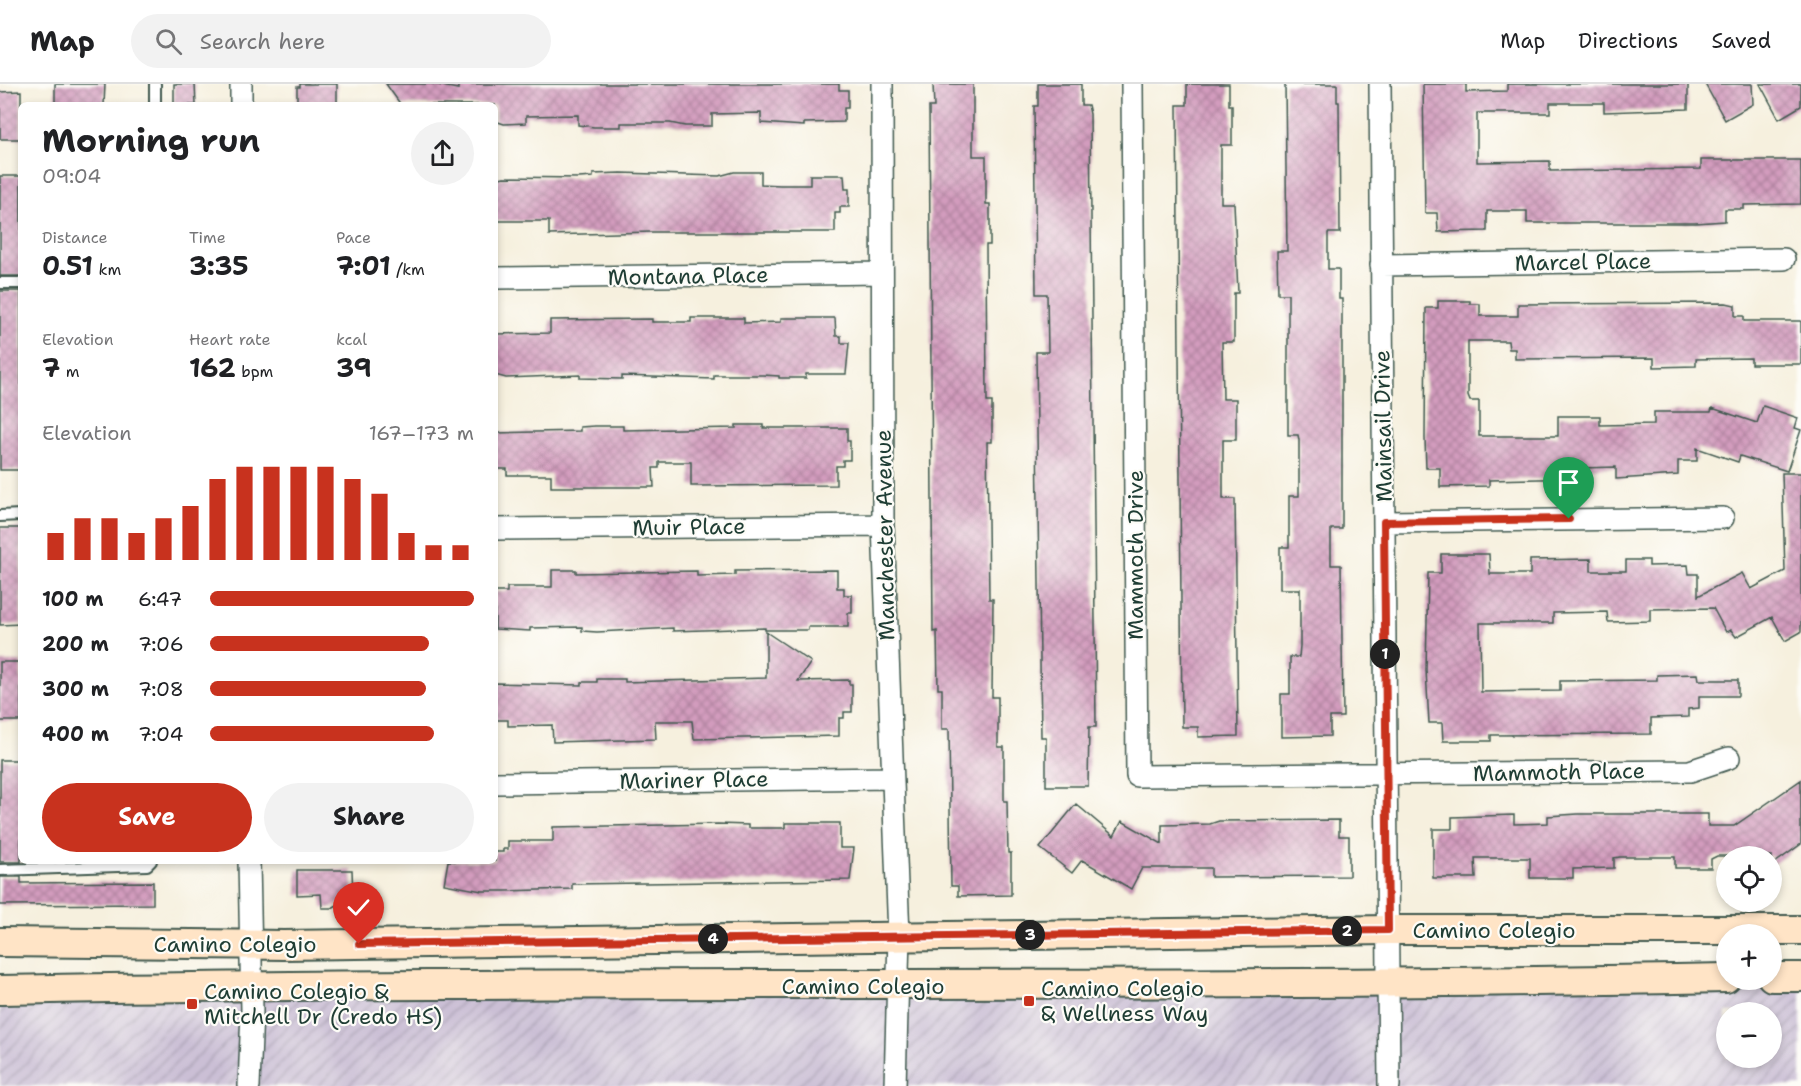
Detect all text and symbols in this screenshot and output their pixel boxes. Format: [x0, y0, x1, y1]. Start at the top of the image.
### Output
search box [131, 14, 551, 68]
text: Map [30, 22, 95, 60]
icon: search [152, 25, 185, 58]
text: Search here [200, 27, 325, 56]
text: Map [1500, 27, 1545, 55]
text: Directions [1578, 27, 1678, 55]
text: Saved [1711, 27, 1771, 55]
text: Morning run [42, 118, 260, 163]
button: share [411, 122, 474, 185]
text: 09:04 [42, 163, 101, 189]
text: Distance [42, 227, 108, 248]
text: Time [189, 227, 226, 248]
text: Pace [336, 227, 371, 248]
street label: Marcel Place [1514, 246, 1652, 278]
text: 0.51 [42, 248, 93, 283]
text: 3:35 [189, 248, 249, 283]
text: 7:01 [336, 248, 391, 283]
text: km [93, 259, 121, 280]
text: /km [391, 259, 425, 280]
street label: Montana Place [607, 260, 769, 292]
text: Elevation [42, 329, 114, 350]
text: Heart rate [189, 329, 271, 350]
text: kcal [336, 329, 367, 350]
text: 7 [42, 350, 60, 385]
text: 162 [189, 350, 236, 385]
text: 39 [336, 350, 372, 385]
street label: Mainsail Drive [1367, 350, 1399, 502]
text: m [60, 361, 79, 382]
text: bpm [236, 361, 273, 382]
text: Elevation [42, 420, 132, 446]
text: 167–173 m [369, 420, 474, 446]
street label: Manchester Avenue [869, 429, 901, 641]
pin [1543, 457, 1594, 519]
icon: arrive [1552, 466, 1585, 499]
street label: Mammoth Drive [1121, 470, 1150, 640]
street label: Muir Place [632, 512, 746, 542]
text: 100 m [42, 586, 104, 612]
text: 6:47 [138, 586, 182, 612]
text: 200 m [42, 631, 109, 657]
text: 7:06 [138, 631, 184, 657]
pin: 1 [1370, 639, 1400, 669]
text: 1 [1381, 643, 1389, 664]
text: 300 m [42, 676, 109, 702]
text: 7:08 [138, 676, 184, 702]
text: 400 m [42, 721, 109, 747]
text: 7:04 [138, 721, 183, 747]
street label: Mammoth Place [1473, 756, 1645, 788]
street label: Mariner Place [619, 764, 769, 796]
button: Save [42, 783, 252, 852]
button: Share [264, 783, 474, 852]
map controls [1716, 846, 1782, 1068]
button: locate [1716, 846, 1782, 912]
pin [333, 882, 384, 944]
icon: check [342, 891, 375, 924]
pin: 2 [1332, 916, 1362, 946]
street label: Camino Colegio [1412, 916, 1576, 945]
pin: 3 [1015, 920, 1045, 950]
text: 2 [1341, 920, 1353, 941]
pin: 4 [698, 924, 728, 954]
text: 3 [1024, 924, 1036, 945]
button: + [1716, 924, 1782, 990]
text: 4 [707, 928, 719, 949]
street label: Camino Colegio [153, 930, 317, 959]
street label: Camino Colegio [781, 972, 945, 1001]
place label: Camino Colegio & Wellness Way [1041, 974, 1208, 1028]
place label: Camino Colegio & Mitchell Dr (Credo HS) [204, 977, 442, 1031]
marker: Camino Colegio & Wellness Way [1022, 994, 1036, 1008]
marker: Camino Colegio & Mitchell Dr (Credo HS) [185, 997, 199, 1011]
button: − [1716, 1002, 1782, 1068]

